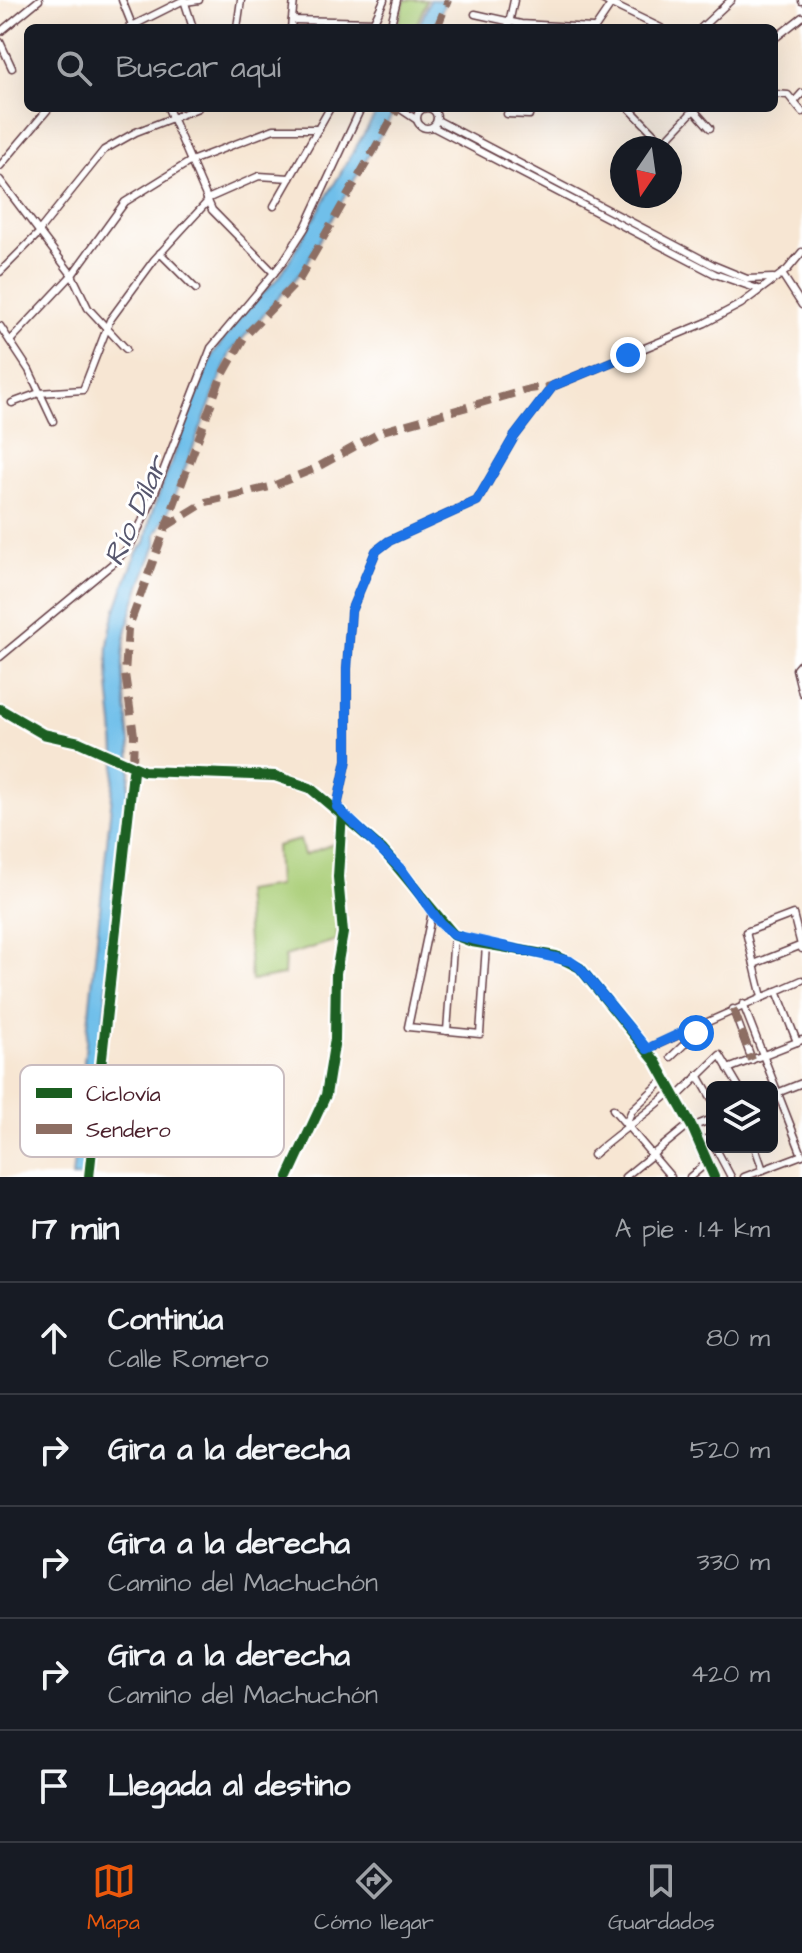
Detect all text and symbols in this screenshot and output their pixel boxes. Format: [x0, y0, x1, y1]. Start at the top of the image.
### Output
search box [24, 24, 778, 112]
icon: search [52, 46, 96, 90]
text: Buscar aquí [116, 47, 281, 89]
north arrow [610, 136, 682, 208]
route end [610, 337, 646, 373]
water label: Río Dílar [93, 447, 180, 573]
route start [678, 1015, 714, 1051]
legend [20, 1065, 284, 1157]
text: Ciclovía [86, 1079, 161, 1110]
map controls [706, 1081, 778, 1153]
button: layers [706, 1081, 778, 1153]
text: Sendero [86, 1115, 171, 1146]
text: 17 min [32, 1205, 120, 1253]
text: A pie · 1.4 km [615, 1211, 770, 1247]
text: Continúa [108, 1299, 223, 1341]
icon: ahead [32, 1316, 76, 1360]
text: 80 m [706, 1320, 770, 1356]
text: Calle Romero [108, 1341, 269, 1377]
icon: right [32, 1428, 76, 1472]
text: Gira a la derecha [108, 1429, 350, 1471]
text: 520 m [690, 1432, 770, 1468]
text: Gira a la derecha [108, 1523, 350, 1565]
icon: right [32, 1540, 76, 1584]
text: 330 m [696, 1544, 770, 1580]
text: Camino del Machuchón [108, 1565, 378, 1601]
text: Gira a la derecha [108, 1635, 350, 1677]
icon: right [32, 1652, 76, 1696]
text: 420 m [690, 1656, 770, 1692]
text: Camino del Machuchón [108, 1677, 378, 1713]
icon: arrive [32, 1764, 76, 1808]
text: Llegada al destino [108, 1765, 350, 1807]
tab: Mapa [87, 1859, 140, 1938]
tab: Cómo llegar [314, 1859, 434, 1938]
tab: Guardados [608, 1859, 715, 1938]

